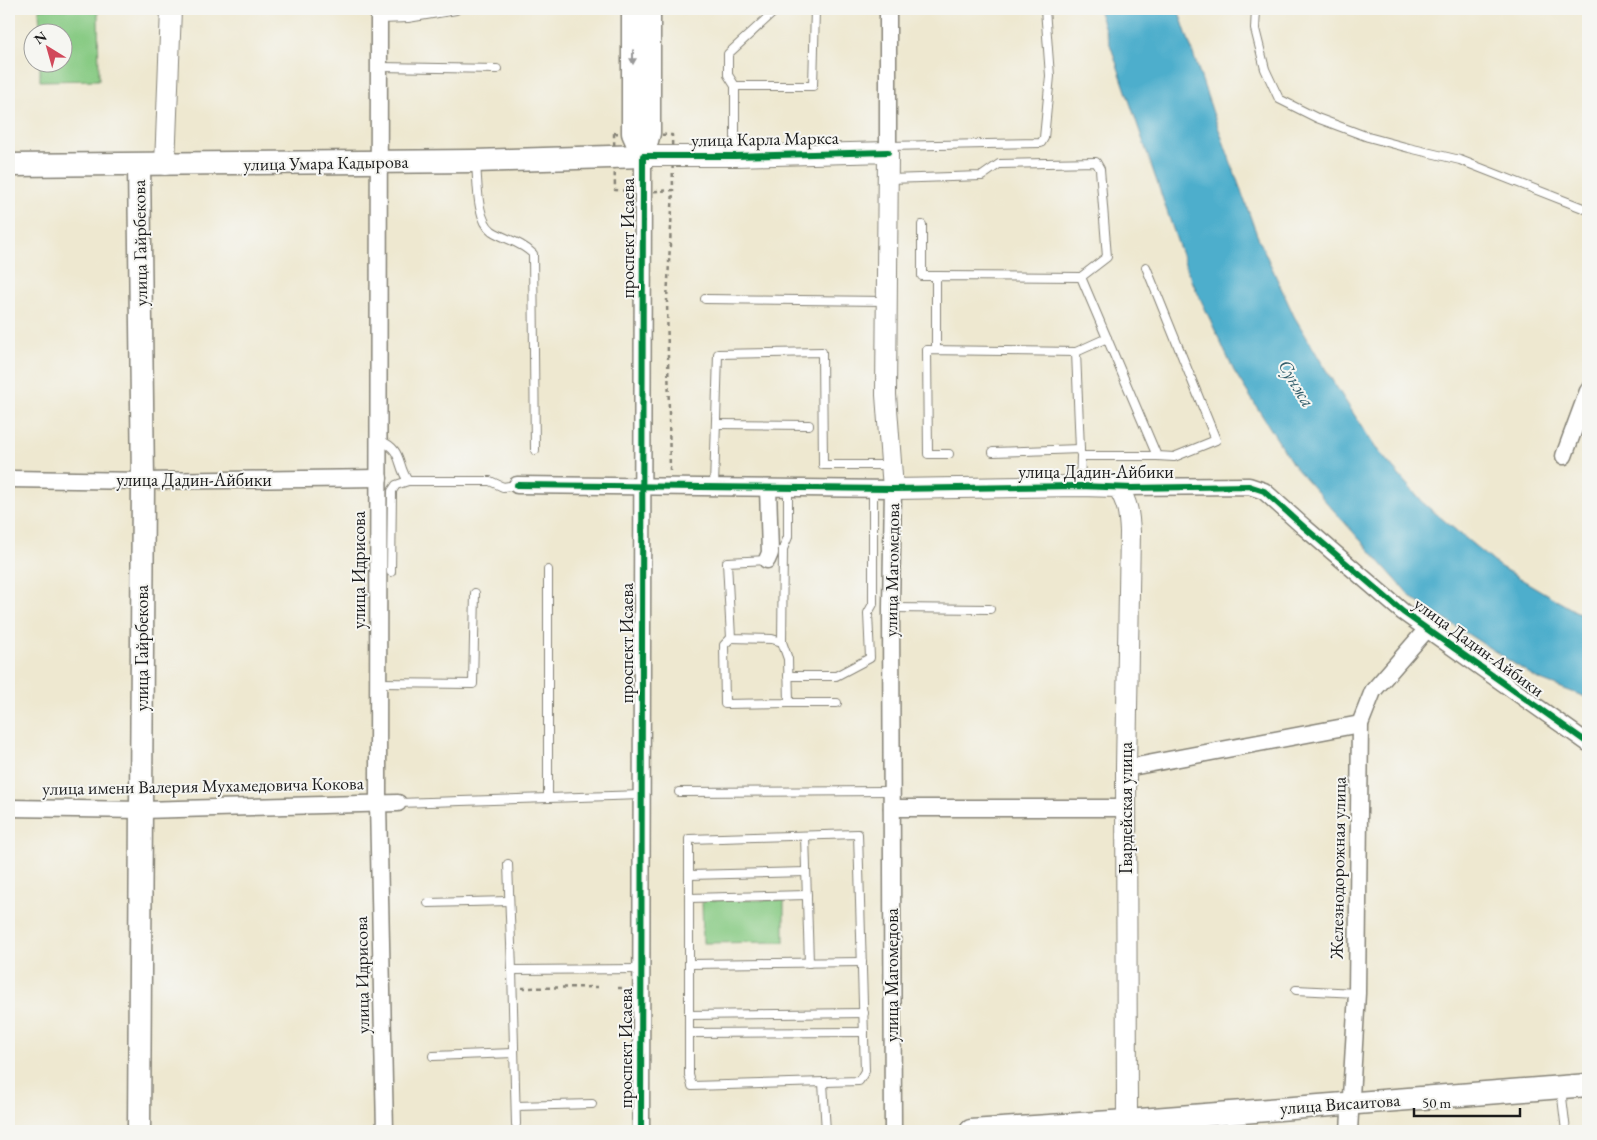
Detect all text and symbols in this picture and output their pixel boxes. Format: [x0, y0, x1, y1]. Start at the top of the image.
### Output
north arrow [22, 22, 72, 72]
text: N [30, 27, 51, 48]
one-way arrow [629, 50, 637, 66]
street label: улица Карла Маркса [691, 126, 840, 151]
street label: улица Умара Кадырова [243, 150, 409, 175]
street label: проспект Исаева [616, 177, 639, 298]
street label: улица Гайрбекова [127, 179, 152, 306]
water label: Сунжа [1273, 355, 1321, 412]
street label: улица Дадин-Айбики [1018, 460, 1174, 483]
street label: улица Дадин-Айбики [116, 468, 272, 491]
street label: улица Магомедова [879, 502, 904, 637]
street label: улица Идрисова [347, 510, 370, 629]
street label: проспект Исаева [615, 582, 638, 703]
street label: улица Гайрбекова [130, 584, 153, 711]
street label: улица Дадин-Айбики [1410, 592, 1549, 702]
street label: Гвардейская улица [1114, 741, 1137, 874]
street label: улица имени Валерия Мухамедовича Кокова [42, 771, 365, 800]
street label: Железнодорожная улица [1324, 776, 1351, 960]
street label: улица Магомедова [880, 907, 903, 1042]
street label: улица Идрисова [349, 915, 374, 1034]
street label: проспект Исаева [614, 987, 637, 1108]
scale bar [1414, 1085, 1521, 1117]
street label: улица Висаитова [1279, 1088, 1402, 1119]
text: 50 m [1422, 1093, 1451, 1112]

